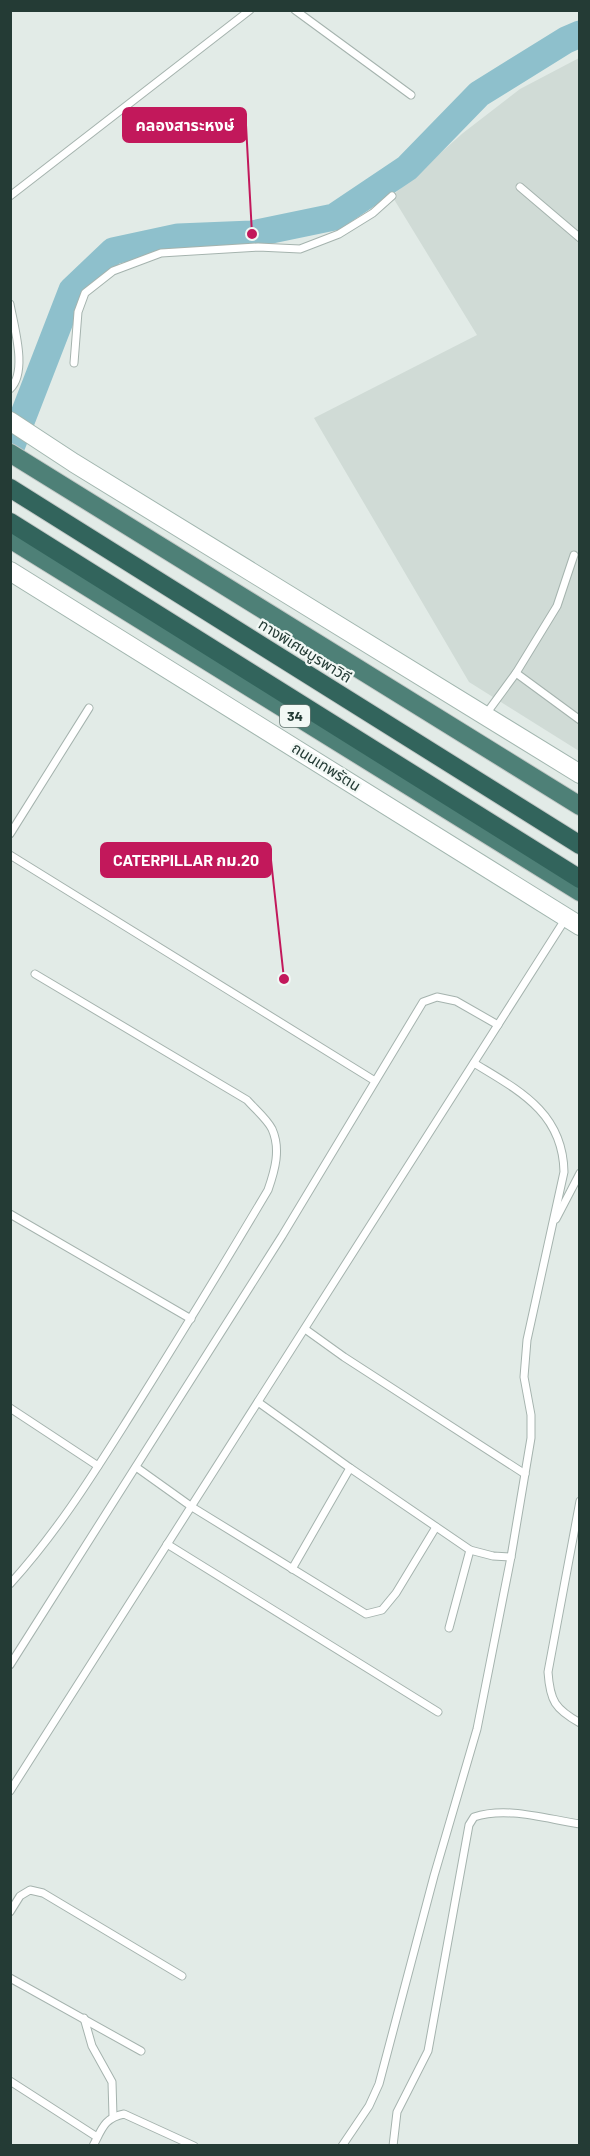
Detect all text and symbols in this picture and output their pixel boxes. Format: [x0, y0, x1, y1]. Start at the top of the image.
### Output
callout: คลองสาระหงษ์ [123, 108, 246, 142]
text: คลองสาระหงษ์ [135, 115, 235, 134]
street label: ทางพิเศษบูรพาวิถี [255, 614, 355, 687]
road number: 34 [280, 705, 310, 727]
street label: ถนนเทพรัตน [289, 738, 364, 794]
callout: CATERPILLAR กม.20 [101, 843, 271, 877]
text: CATERPILLAR กม.20 [113, 850, 259, 869]

